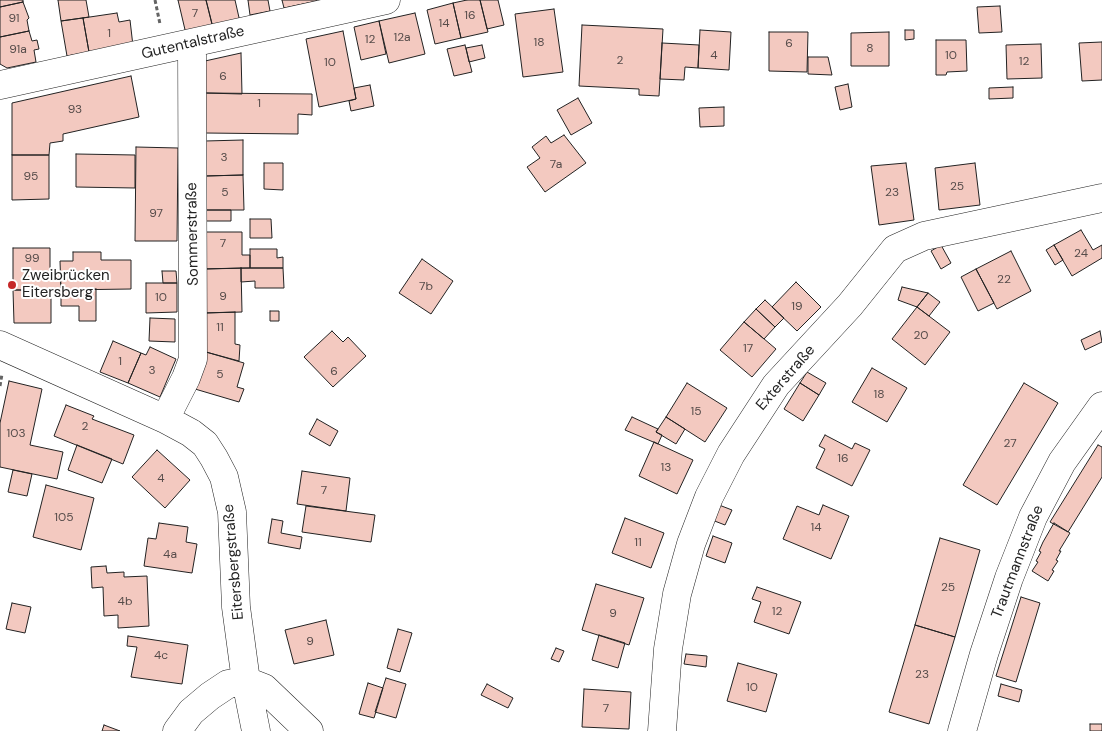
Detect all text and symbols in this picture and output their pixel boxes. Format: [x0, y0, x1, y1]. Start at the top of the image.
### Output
house number: 7 [192, 7, 198, 21]
house number: 16 [464, 9, 476, 23]
house number: 91 [8, 12, 20, 26]
house number: 14 [438, 17, 450, 31]
street label: Gutentalstraße [140, 22, 246, 64]
house number: 1 [107, 27, 111, 41]
house number: 12a [393, 31, 411, 45]
house number: 12 [365, 33, 375, 47]
house number: 18 [533, 36, 545, 50]
house number: 6 [785, 37, 793, 51]
house number: 8 [866, 42, 874, 56]
house number: 91a [9, 43, 27, 57]
house number: 4 [710, 49, 718, 63]
house number: 10 [945, 49, 957, 63]
house number: 2 [617, 54, 623, 68]
house number: 12 [1019, 55, 1029, 69]
house number: 10 [324, 56, 336, 70]
house number: 6 [219, 70, 227, 84]
house number: 1 [257, 97, 261, 111]
house number: 93 [68, 103, 82, 117]
house number: 3 [220, 151, 228, 165]
house number: 7a [550, 158, 562, 172]
house number: 95 [24, 170, 38, 184]
house number: 25 [950, 180, 964, 194]
street label: Sommerstraße [183, 182, 203, 286]
house number: 5 [221, 186, 229, 200]
house number: 23 [885, 186, 899, 200]
house number: 97 [149, 207, 163, 221]
house number: 7 [220, 237, 226, 251]
house number: 24 [1074, 247, 1088, 261]
house number: 99 [24, 252, 40, 266]
place label: Zweibrücken Eitersberg [22, 267, 110, 302]
house number: 22 [997, 273, 1011, 287]
marker: Zweibrücken Eitersberg [6, 279, 18, 291]
house number: 7b [419, 280, 433, 294]
house number: 9 [219, 290, 227, 304]
house number: 10 [155, 291, 167, 305]
house number: 19 [791, 300, 803, 314]
house number: 11 [216, 321, 224, 335]
house number: 20 [914, 329, 928, 343]
house number: 17 [743, 342, 753, 356]
street label: Exterstraße [753, 342, 819, 414]
house number: 1 [118, 355, 122, 369]
house number: 3 [148, 364, 156, 378]
house number: 6 [330, 365, 338, 379]
house number: 5 [216, 368, 224, 382]
house number: 18 [873, 388, 885, 402]
house number: 15 [690, 405, 702, 419]
house number: 2 [82, 420, 88, 434]
house number: 103 [6, 427, 26, 441]
house number: 27 [1003, 437, 1017, 451]
house number: 16 [837, 452, 849, 466]
house number: 13 [661, 461, 671, 475]
house number: 4 [157, 472, 165, 486]
house number: 7 [321, 484, 327, 498]
street label: Eitersbergstraße [220, 503, 248, 621]
street label: Trautmannstraße [988, 503, 1048, 621]
house number: 105 [54, 511, 74, 525]
house number: 14 [810, 521, 822, 535]
house number: 11 [634, 536, 642, 550]
house number: 4a [163, 548, 177, 562]
house number: 25 [941, 581, 955, 595]
house number: 4b [118, 595, 132, 609]
house number: 12 [772, 605, 782, 619]
house number: 9 [609, 607, 617, 621]
house number: 9 [306, 635, 314, 649]
house number: 4c [154, 649, 168, 663]
house number: 23 [915, 668, 929, 682]
house number: 10 [746, 681, 758, 695]
house number: 7 [603, 702, 609, 716]

